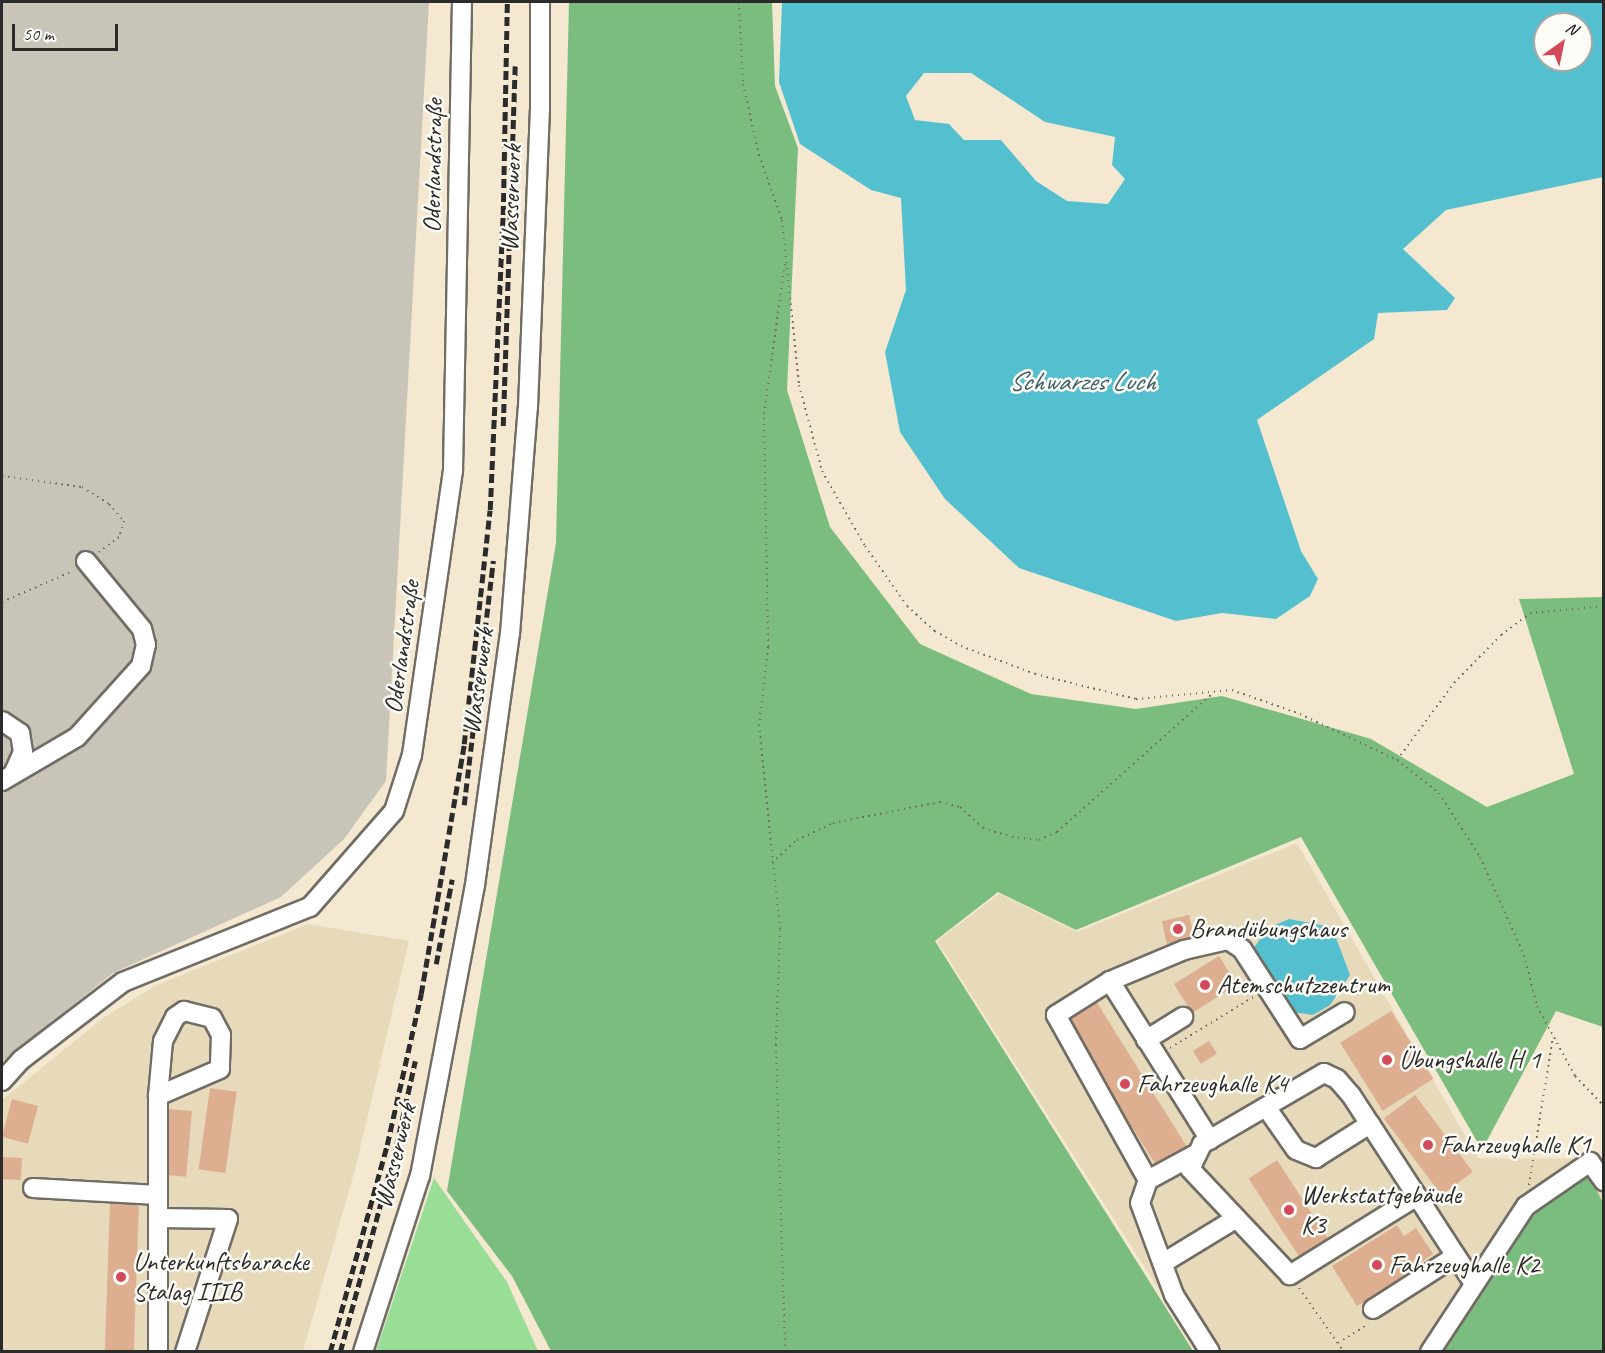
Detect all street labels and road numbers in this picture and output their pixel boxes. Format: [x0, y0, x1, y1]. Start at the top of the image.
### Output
street label: Oderlandstraße [416, 99, 450, 233]
street label: Wasserwerk [494, 144, 528, 252]
street label: Oderlandstraße [377, 579, 427, 715]
street label: Wasserwerk [455, 626, 501, 736]
street label: Wasserwerk [367, 1101, 423, 1211]

